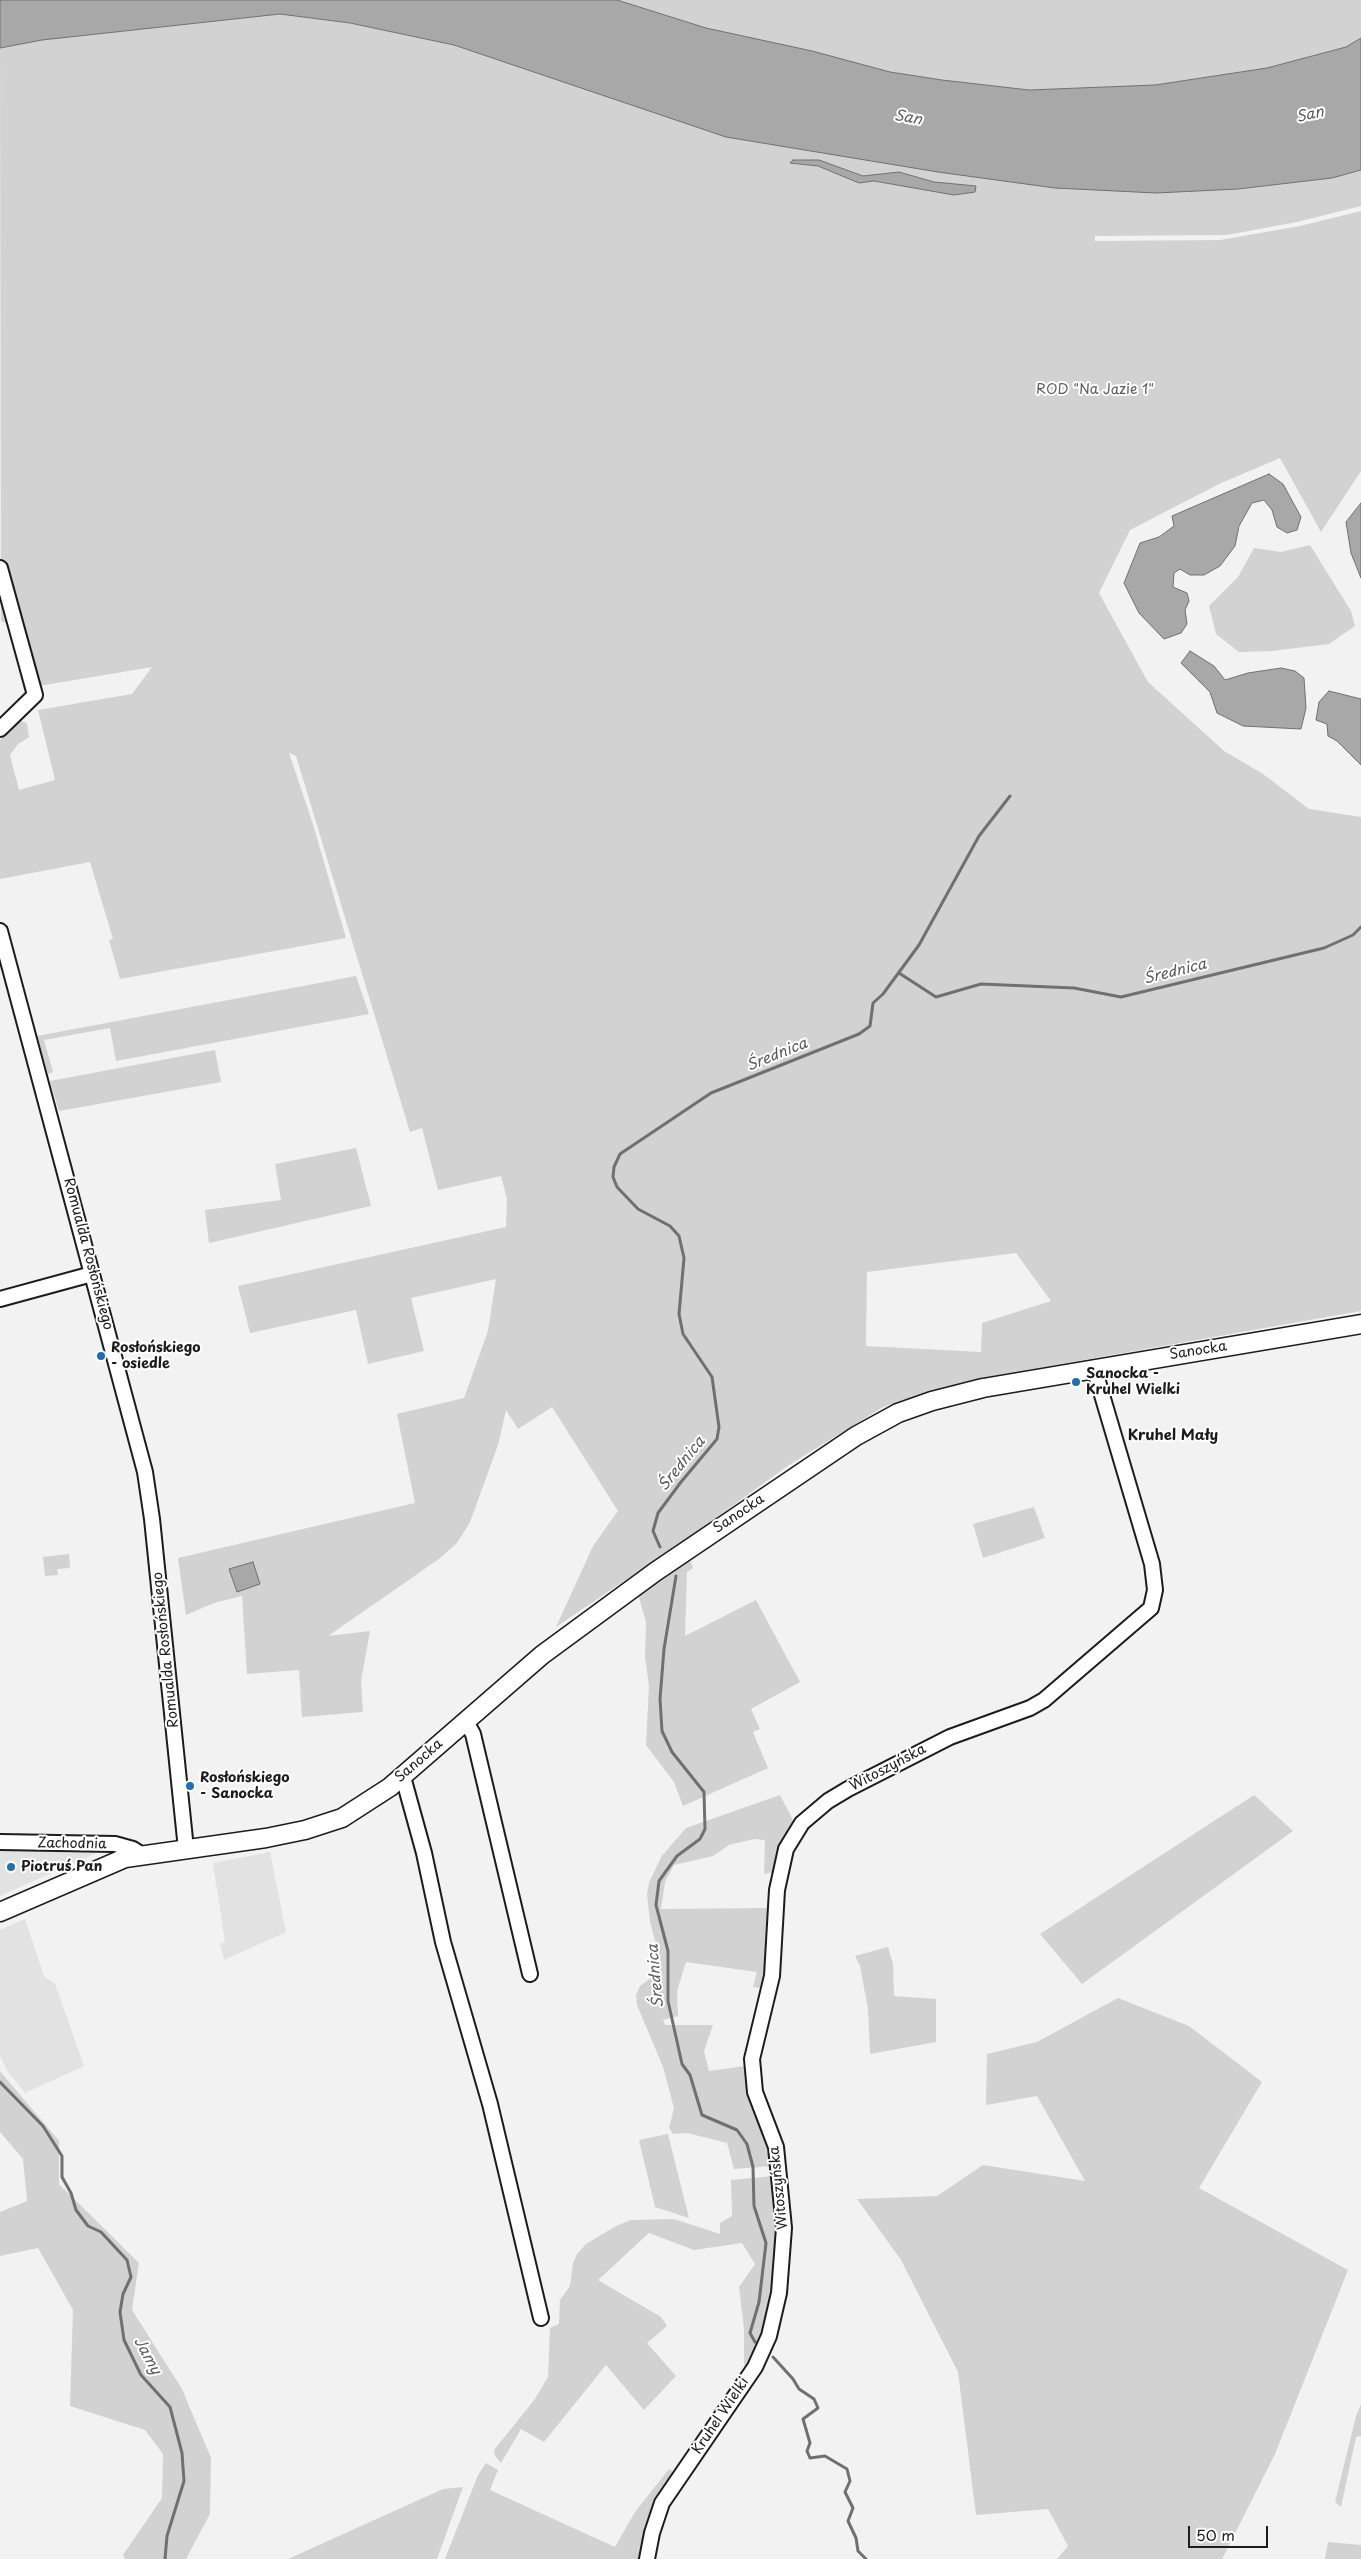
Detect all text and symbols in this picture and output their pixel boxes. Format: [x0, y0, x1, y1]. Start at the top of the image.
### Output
water label: San [1295, 103, 1325, 127]
water label: San [893, 107, 923, 129]
park label: ROD "Na Jazie 1" [1036, 382, 1154, 398]
water label: Średnica [1142, 956, 1208, 988]
water label: Średnica [744, 1035, 810, 1075]
street label: Romualda Rosłońskiego [60, 1176, 116, 1332]
street label: Sanocka [1168, 1338, 1228, 1364]
place label: Rosłońskiego - osiedle [111, 1340, 200, 1372]
marker: Rosłońskiego - osiedle [95, 1350, 107, 1362]
place label: Sanocka - Kruhel Wielki [1086, 1366, 1180, 1398]
marker: Sanocka - Kruhel Wielki [1070, 1376, 1082, 1388]
district label: Kruhel Mały [1128, 1427, 1218, 1445]
water label: Średnica [655, 1433, 709, 1495]
street label: Sanocka [710, 1491, 768, 1537]
street label: Romualda Rosłońskiego [149, 1571, 183, 1729]
street label: Sanocka [392, 1736, 446, 1786]
street label: Witoszyńska [847, 1741, 929, 1795]
place label: Rosłońskiego - Sanocka [200, 1770, 289, 1802]
marker: Rosłońskiego - Sanocka [184, 1780, 196, 1792]
street label: Zachodnia [37, 1835, 107, 1853]
place label: Piotruś Pan [21, 1859, 102, 1875]
marker: Piotruś Pan [5, 1861, 17, 1873]
water label: Średnica [644, 1943, 668, 2009]
street label: Witoszyńska [766, 2145, 792, 2231]
water label: Jamy [129, 2334, 165, 2378]
street label: Kruhel Wielki [689, 2374, 753, 2458]
scale bar [1191, 2516, 1271, 2548]
text: 50 m [1196, 2523, 1235, 2546]

